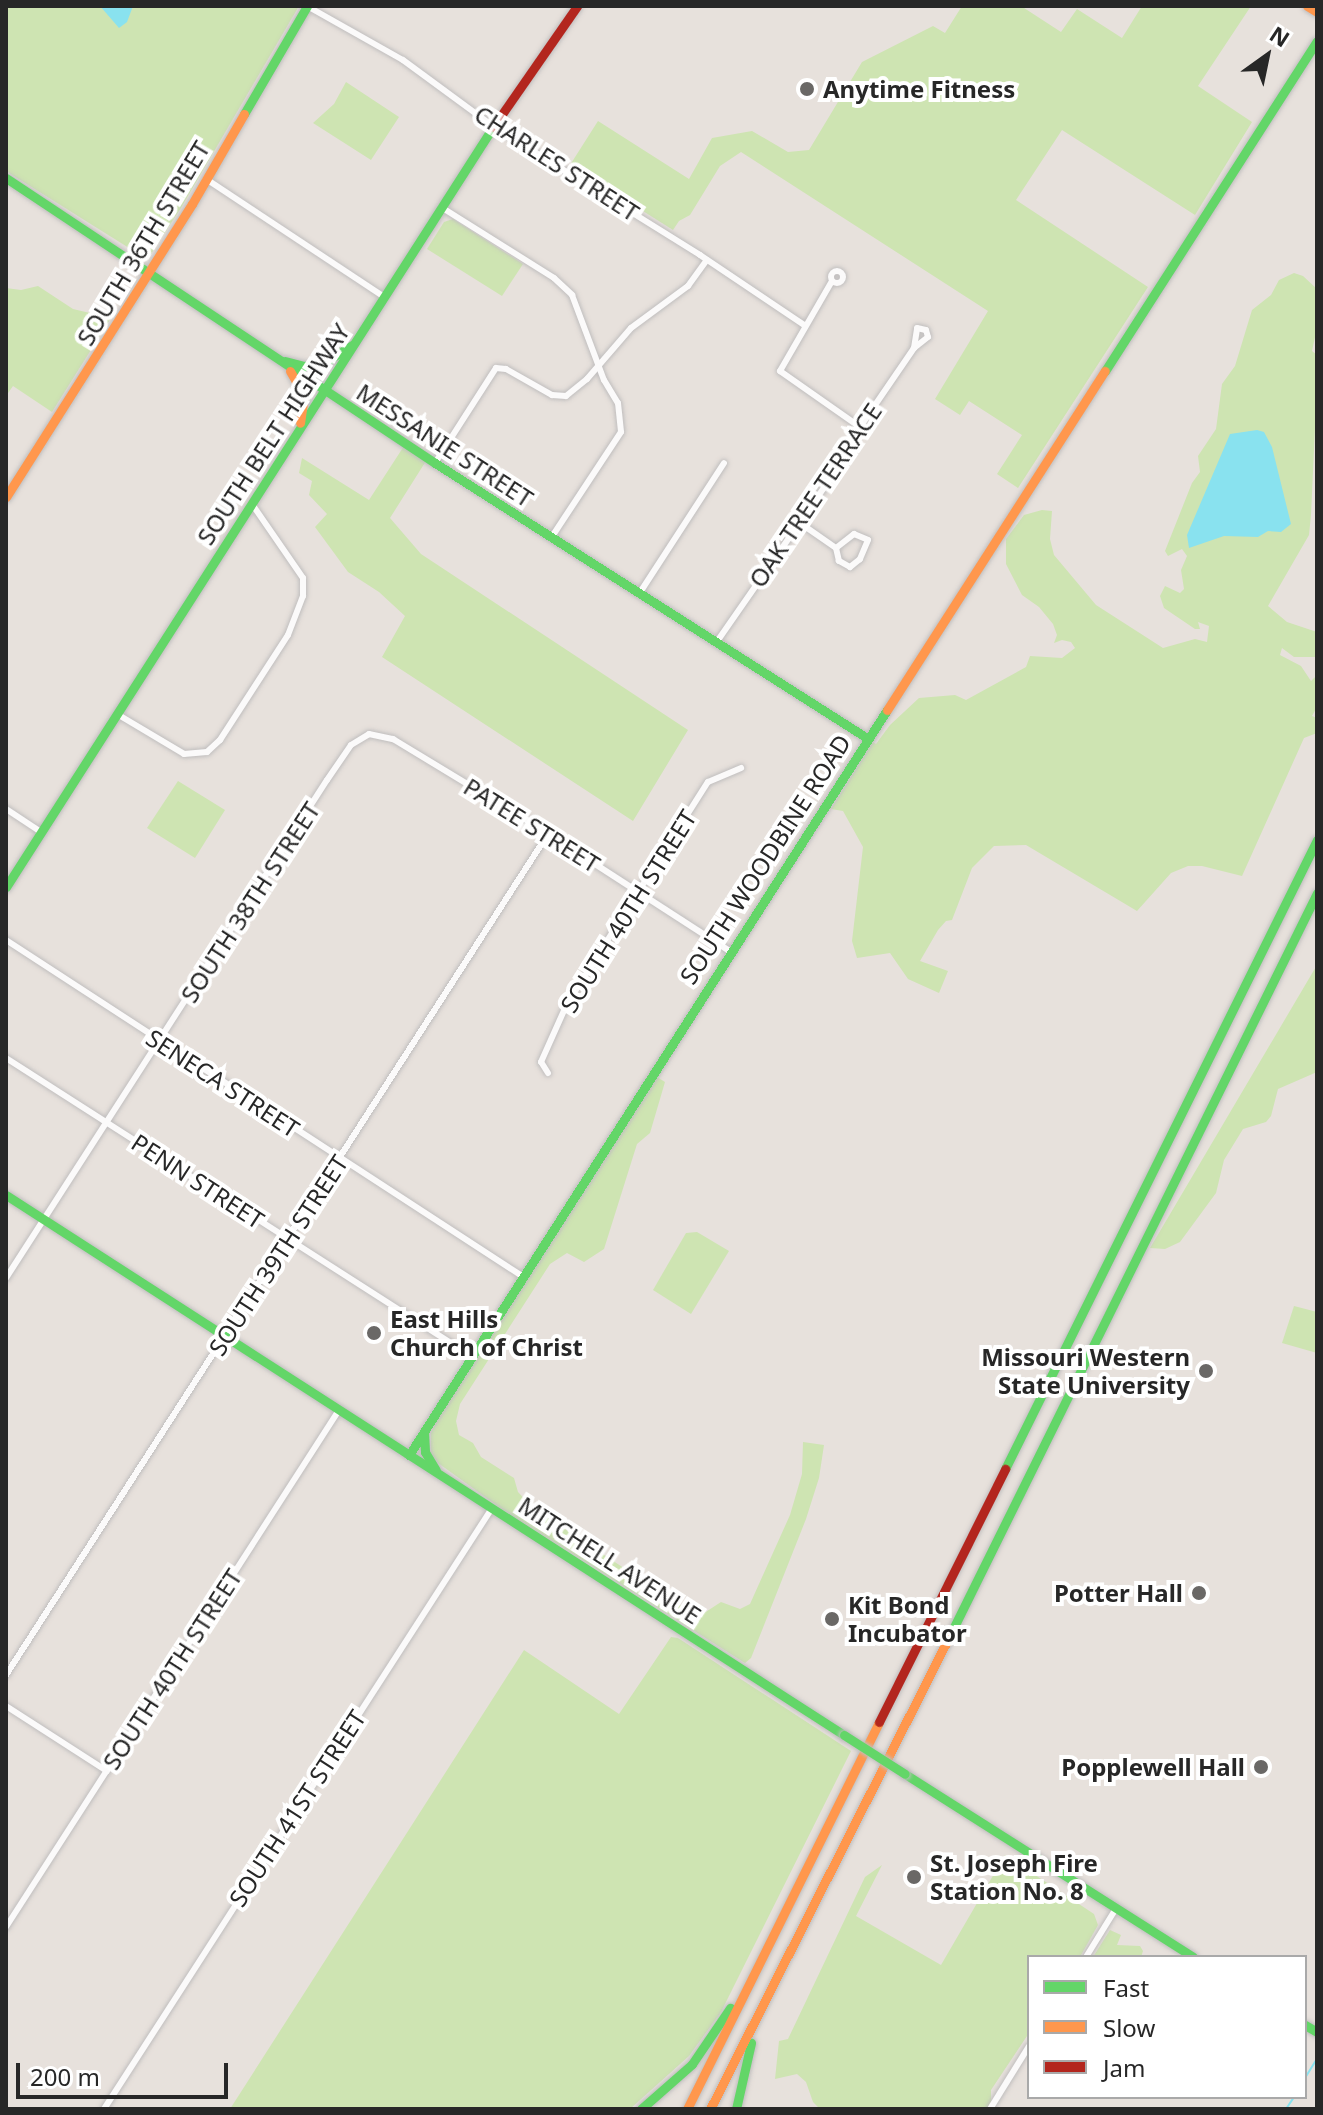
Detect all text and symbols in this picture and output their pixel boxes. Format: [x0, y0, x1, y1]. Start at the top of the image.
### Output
north arrow [1227, 16, 1307, 96]
text: N [1264, 18, 1296, 53]
place label: Anytime Fitness [823, 75, 1015, 103]
marker: Anytime Fitness [798, 80, 816, 98]
street label: CHARLES STREET [469, 99, 645, 227]
street label: SOUTH 36TH STREET [71, 136, 215, 350]
street label: SOUTH BELT HIGHWAY [191, 318, 355, 550]
street label: MESSANIE STREET [352, 377, 538, 513]
street label: OAK TREE TERRACE [743, 397, 887, 593]
street label: SOUTH WOODBINE ROAD [674, 729, 856, 989]
street label: PATEE STREET [459, 772, 605, 878]
street label: SOUTH 38TH STREET [174, 796, 326, 1008]
street label: SOUTH 40TH STREET [554, 805, 702, 1017]
street label: SENECA STREET [141, 1023, 305, 1143]
street label: PENN STREET [126, 1128, 270, 1234]
street label: SOUTH 39TH STREET [202, 1149, 354, 1361]
place label: East Hills Church of Christ [390, 1305, 583, 1361]
marker: East Hills Church of Christ [365, 1324, 383, 1342]
place label: Missouri Western State University [981, 1343, 1190, 1399]
marker: Missouri Western State University [1197, 1362, 1215, 1380]
street label: MITCHELL AVENUE [513, 1490, 707, 1630]
street label: SOUTH 40TH STREET [96, 1563, 248, 1775]
place label: Potter Hall [1054, 1579, 1183, 1607]
marker: Potter Hall [1190, 1584, 1208, 1602]
place label: Kit Bond Incubator [848, 1591, 967, 1647]
marker: Kit Bond Incubator [823, 1610, 841, 1628]
street label: SOUTH 41ST STREET [223, 1704, 371, 1912]
place label: Popplewell Hall [1061, 1753, 1245, 1781]
marker: Popplewell Hall [1252, 1758, 1270, 1776]
place label: St. Joseph Fire Station No. 8 [930, 1849, 1098, 1905]
marker: St. Joseph Fire Station No. 8 [905, 1868, 923, 1886]
legend [1027, 1955, 1307, 2099]
text: Fast [1103, 1971, 1149, 2004]
text: Slow [1103, 2011, 1155, 2044]
scale bar [20, 2047, 232, 2097]
text: Jam [1103, 2051, 1145, 2084]
text: 200 m [30, 2060, 100, 2093]

